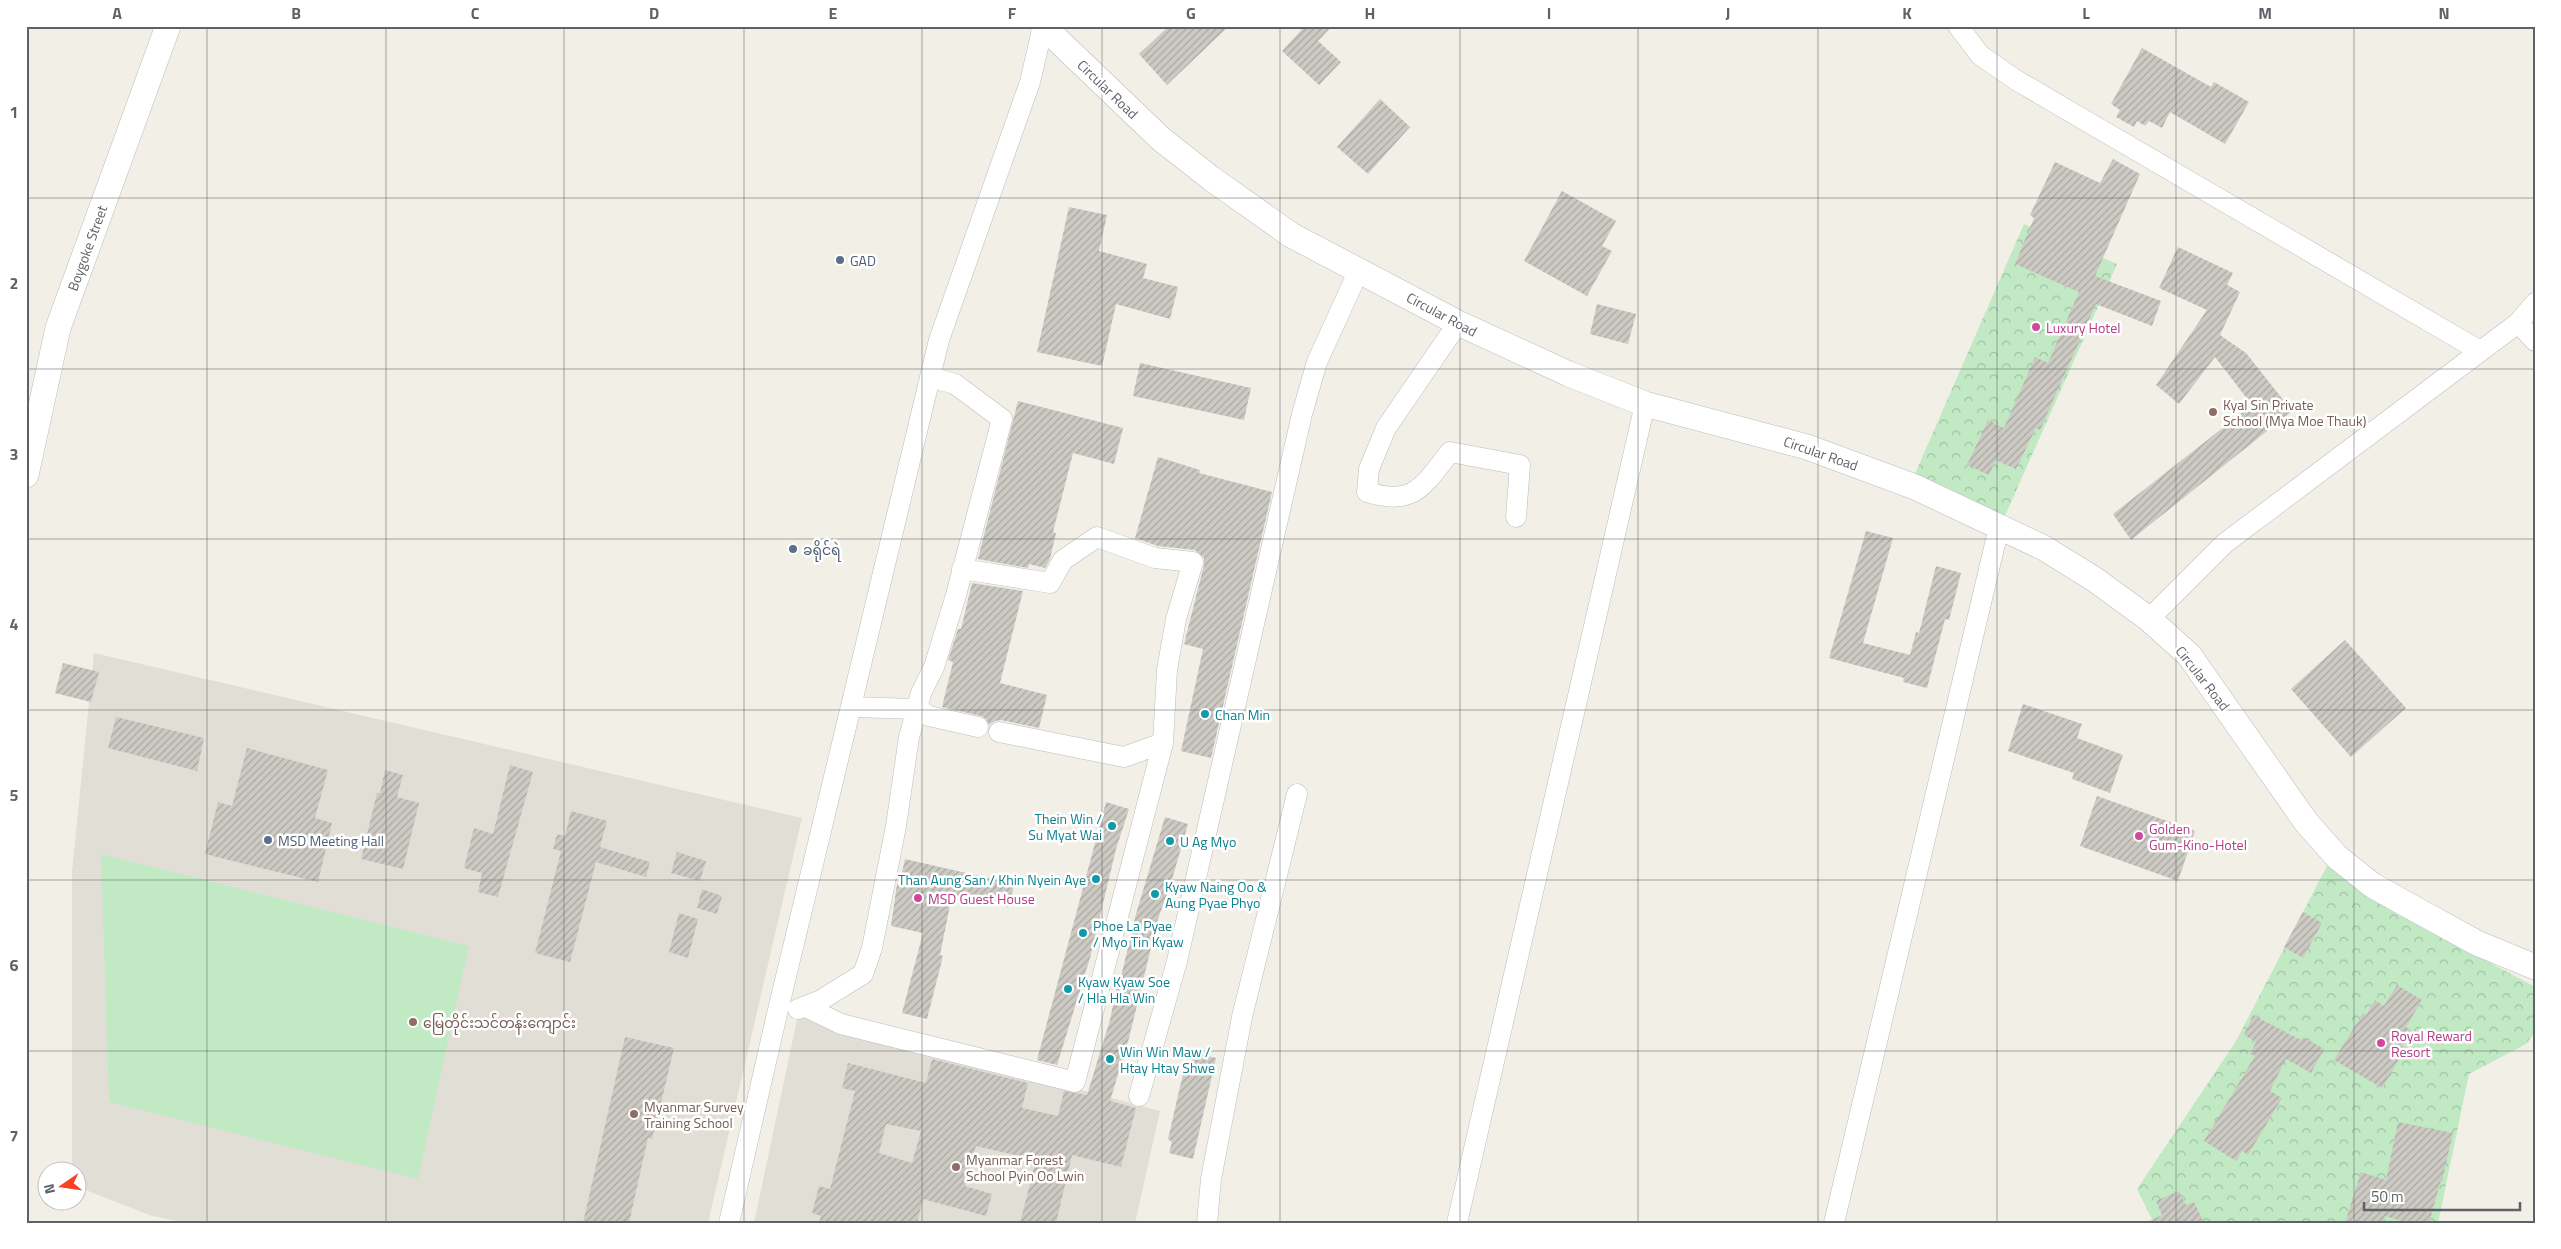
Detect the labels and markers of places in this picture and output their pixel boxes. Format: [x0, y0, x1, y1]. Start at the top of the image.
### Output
place label: GAD [850, 250, 876, 271]
marker: GAD [834, 254, 846, 266]
place label: Luxury Hotel [2046, 317, 2120, 338]
marker: Luxury Hotel [2030, 321, 2042, 333]
place label: Kyal Sin Private School (Mya Moe Thauk) [2223, 394, 2366, 431]
marker: Kyal Sin Private School (Mya Moe Thauk) [2207, 406, 2219, 418]
place label: ခရိုင်ရဲ [803, 539, 842, 562]
marker: ခရိုင်ရဲ [787, 543, 799, 555]
place label: Chan Min [1215, 704, 1270, 725]
marker: Chan Min [1199, 708, 1211, 720]
place label: Thein Win / Su Myat Wai [1028, 808, 1102, 845]
place label: Golden Gum-Kino-Hotel [2149, 818, 2247, 855]
marker: Thein Win / Su Myat Wai [1106, 820, 1118, 832]
place label: MSD Meeting Hall [278, 830, 384, 851]
marker: Golden Gum-Kino-Hotel [2133, 830, 2145, 842]
place label: U Ag Myo [1180, 831, 1236, 852]
marker: MSD Meeting Hall [262, 834, 274, 846]
marker: U Ag Myo [1164, 835, 1176, 847]
place label: Than Aung San / Khin Nyein Aye [898, 869, 1086, 890]
marker: Than Aung San / Khin Nyein Aye [1090, 873, 1102, 885]
place label: Kyaw Naing Oo & Aung Pyae Phyo [1165, 876, 1267, 913]
place label: MSD Guest House [928, 888, 1035, 909]
marker: Kyaw Naing Oo & Aung Pyae Phyo [1149, 888, 1161, 900]
marker: MSD Guest House [912, 892, 924, 904]
place label: Phoe La Pyae / Myo Tin Kyaw [1093, 915, 1184, 952]
marker: Phoe La Pyae / Myo Tin Kyaw [1077, 927, 1089, 939]
place label: Kyaw Kyaw Soe / Hla Hla Win [1078, 971, 1170, 1008]
marker: Kyaw Kyaw Soe / Hla Hla Win [1062, 983, 1074, 995]
place label: မြေတိုင်းသင်တန်းကျောင်း [423, 1012, 576, 1035]
marker: မြေတိုင်းသင်တန်းကျောင်း [407, 1016, 419, 1028]
place label: Royal Reward Resort [2391, 1025, 2472, 1062]
marker: Royal Reward Resort [2375, 1037, 2387, 1049]
place label: Win Win Maw / Htay Htay Shwe [1120, 1041, 1215, 1078]
marker: Win Win Maw / Htay Htay Shwe [1104, 1053, 1116, 1065]
place label: Myanmar Survey Training School [644, 1096, 744, 1133]
marker: Myanmar Survey Training School [628, 1108, 640, 1120]
place label: Myanmar Forest School Pyin Oo Lwin [966, 1149, 1084, 1186]
marker: Myanmar Forest School Pyin Oo Lwin [950, 1161, 962, 1173]

